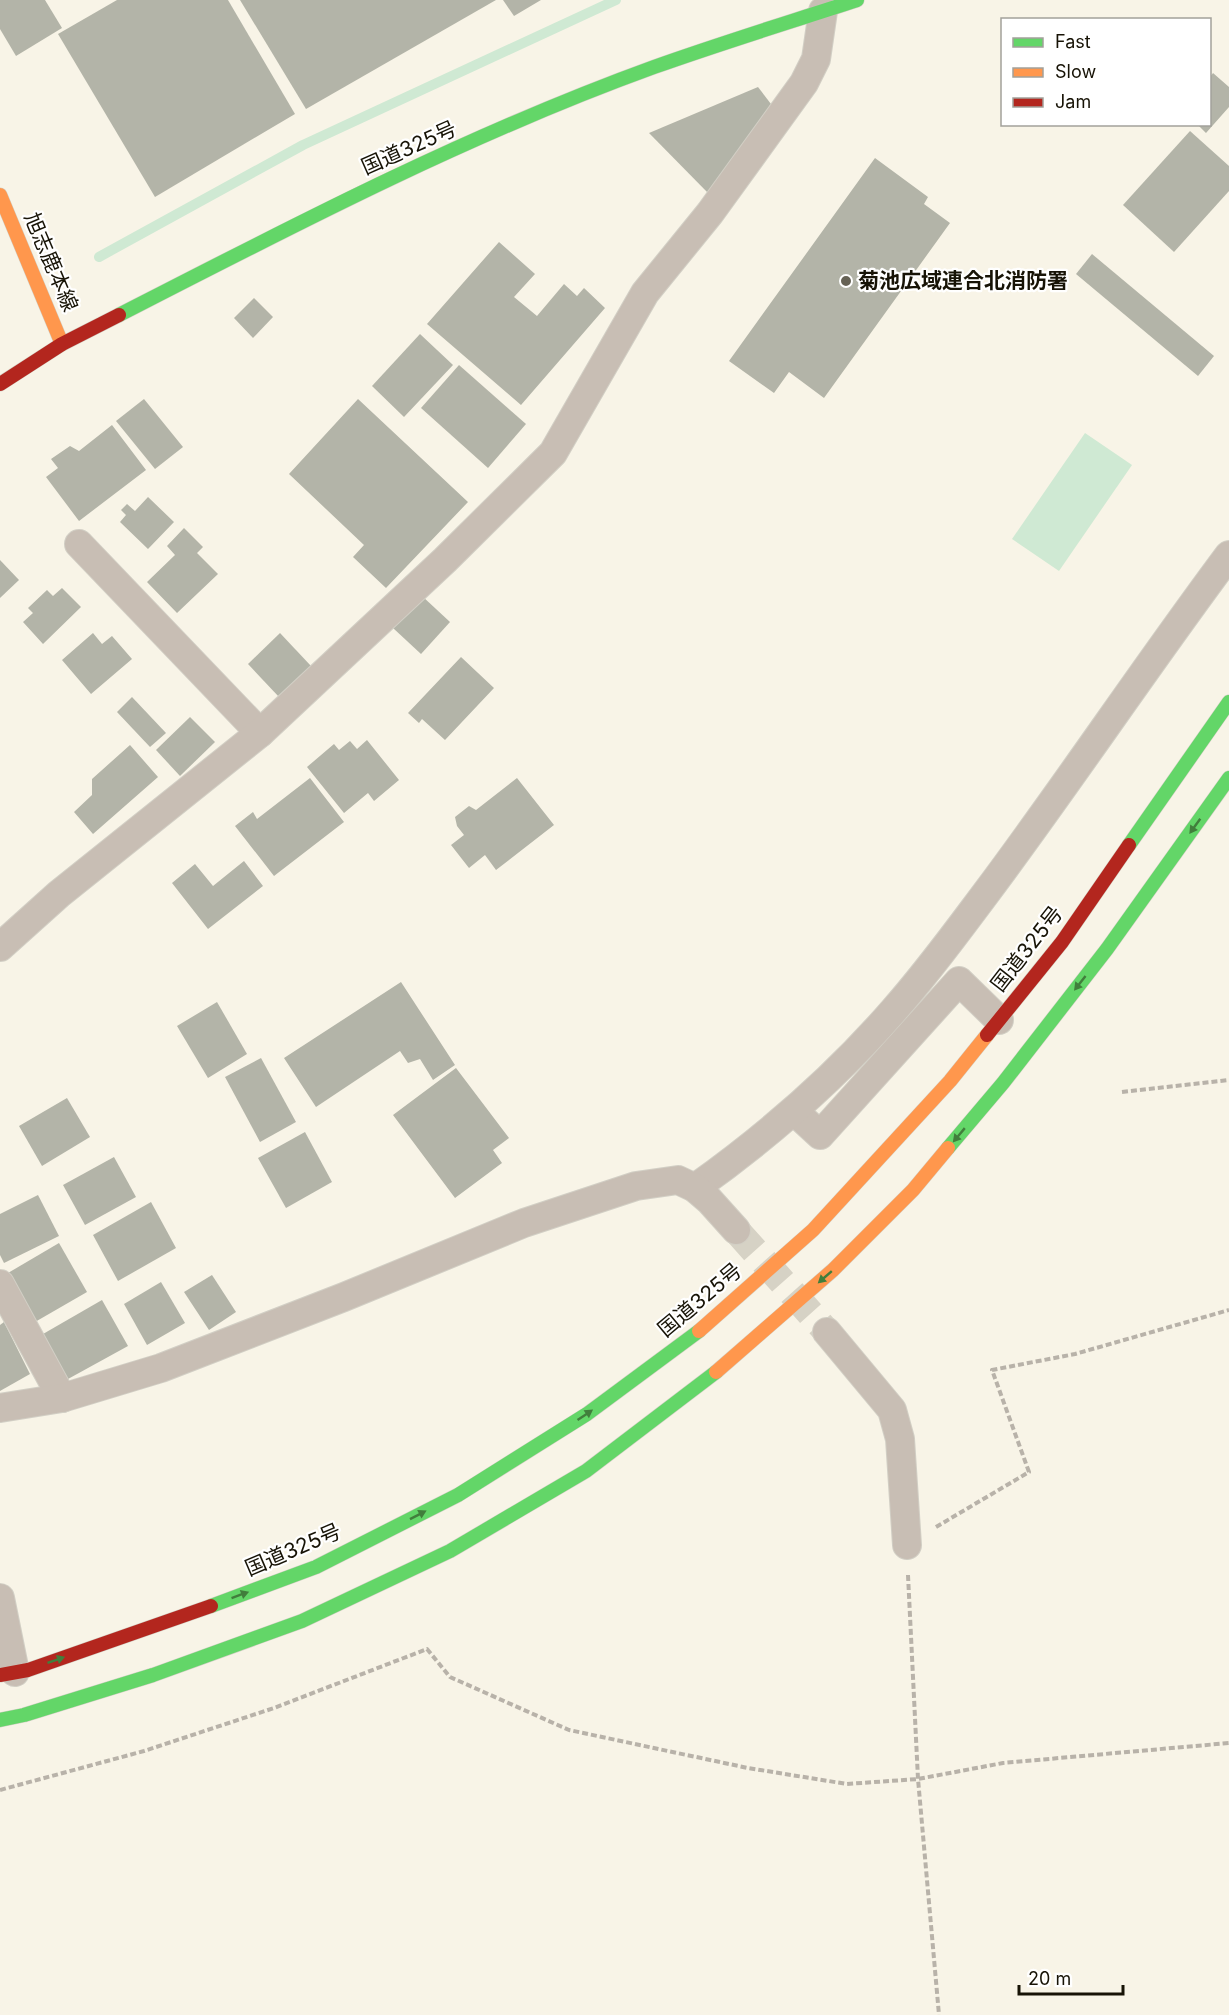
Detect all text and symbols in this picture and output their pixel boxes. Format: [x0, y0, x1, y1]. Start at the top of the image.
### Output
legend [1001, 18, 1211, 126]
text: Fast [1055, 31, 1091, 52]
text: Slow [1055, 61, 1096, 82]
text: Jam [1055, 91, 1091, 112]
street label: 国道325号 [357, 115, 460, 180]
street label: 旭志鹿本線 [19, 209, 83, 315]
place label: 菊池広域連合北消防署 [858, 268, 1068, 293]
marker: 菊池広域連合北消防署 [839, 274, 853, 288]
one-way arrow [1189, 817, 1201, 833]
street label: 国道325号 [985, 901, 1068, 996]
one-way arrow [1075, 976, 1087, 991]
one-way arrow [953, 1128, 965, 1143]
street label: 国道325号 [653, 1257, 747, 1342]
one-way arrow [818, 1270, 833, 1283]
one-way arrow [576, 1409, 592, 1421]
one-way arrow [409, 1510, 426, 1520]
street label: 国道325号 [241, 1518, 344, 1581]
one-way arrow [231, 1590, 249, 1599]
one-way arrow [47, 1654, 65, 1664]
scale bar [1019, 1958, 1122, 1996]
text: 20 m [1028, 1968, 1071, 1989]

